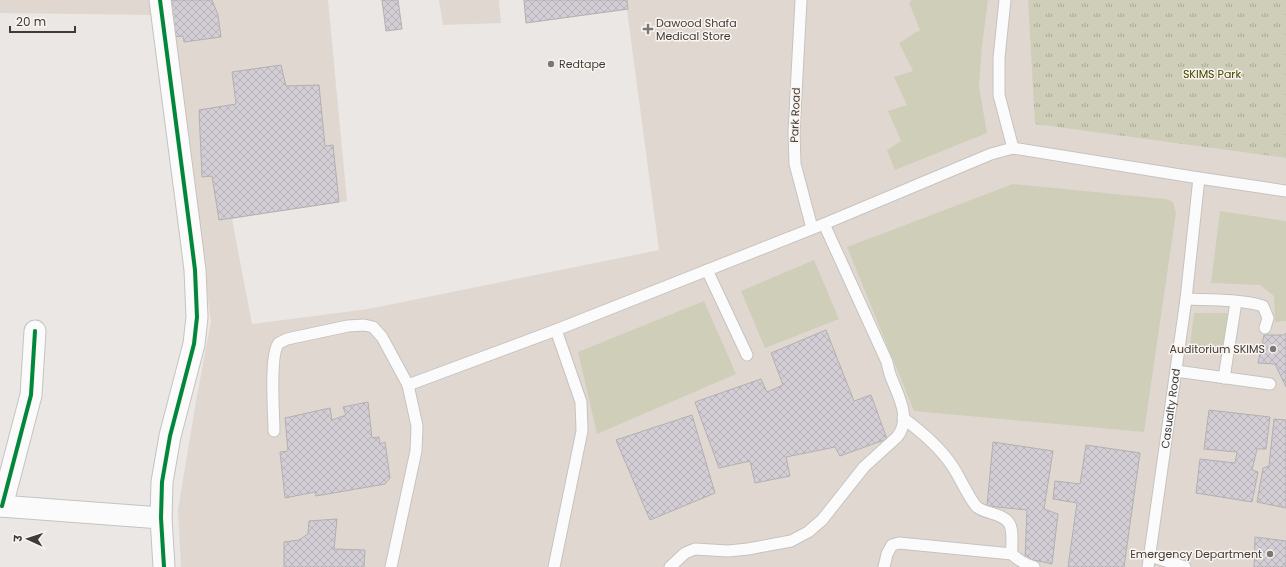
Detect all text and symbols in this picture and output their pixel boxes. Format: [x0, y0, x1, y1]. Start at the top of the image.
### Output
scale bar [10, 8, 75, 34]
text: 20 m [16, 13, 46, 30]
place label: Dawood Shafa Medical Store [656, 15, 737, 44]
marker: Dawood Shafa Medical Store [643, 24, 653, 34]
place label: Redtape [559, 56, 606, 72]
marker: Redtape [546, 59, 556, 69]
park label: SKIMS Park [1183, 66, 1241, 82]
street label: Park Road [786, 87, 804, 143]
place label: Auditorium SKIMS [1170, 341, 1265, 357]
marker: Auditorium SKIMS [1268, 344, 1278, 354]
street label: Casualty Road [1157, 368, 1184, 450]
north arrow [8, 519, 48, 559]
text: उ [10, 534, 26, 543]
place label: Emergency Department [1130, 546, 1262, 562]
marker: Emergency Department [1265, 549, 1275, 559]

